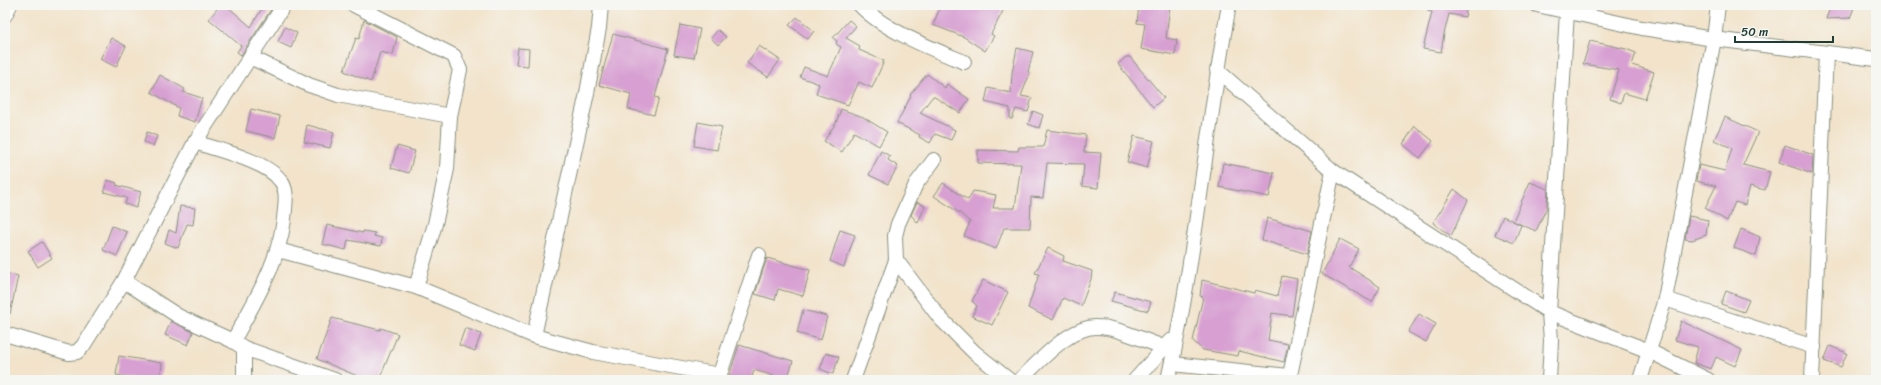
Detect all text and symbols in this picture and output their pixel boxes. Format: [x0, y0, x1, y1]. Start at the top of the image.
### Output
scale bar [1735, 18, 1833, 44]
text: 50 m [1741, 21, 1768, 43]

